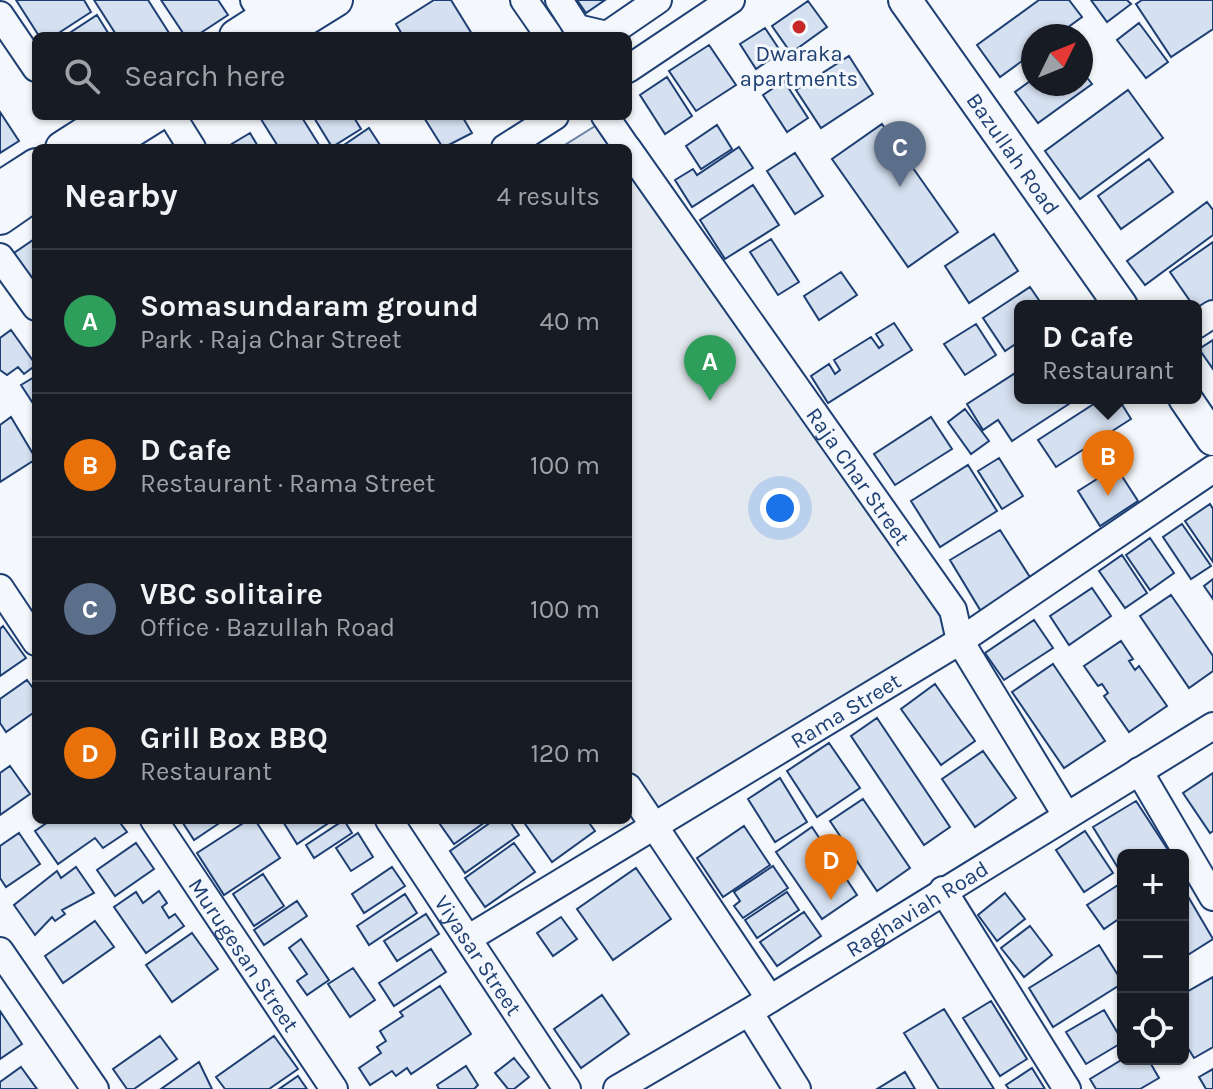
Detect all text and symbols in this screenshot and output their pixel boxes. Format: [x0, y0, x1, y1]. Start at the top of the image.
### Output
marker: Dwaraka apartments [790, 18, 808, 36]
north arrow [1021, 24, 1093, 96]
search box [32, 32, 632, 120]
place label: Dwaraka apartments [740, 41, 858, 92]
icon: search [60, 54, 104, 98]
text: Search here [124, 58, 285, 94]
street label: Bazullah Road [961, 88, 1065, 220]
pin: C [874, 121, 926, 187]
text: Nearby [64, 176, 178, 216]
text: 4 results [496, 181, 600, 212]
text: Somasundaram ground [140, 288, 479, 324]
popup [1014, 300, 1202, 404]
text: A [82, 306, 98, 337]
text: 40 m [540, 306, 600, 337]
text: D Cafe [1042, 319, 1134, 355]
text: Park · Raja Char Street [140, 324, 402, 355]
pin: A [684, 335, 736, 401]
text: Restaurant [1042, 355, 1174, 386]
street label: Raja Char Street [800, 403, 915, 550]
pin: B [1082, 430, 1134, 496]
text: D Cafe [140, 432, 232, 468]
text: B [82, 450, 98, 481]
text: 100 m [530, 450, 600, 481]
text: Restaurant · Rama Street [140, 468, 435, 499]
your location [760, 488, 800, 528]
text: VBC solitaire [140, 576, 323, 612]
text: C [82, 594, 98, 625]
text: 100 m [530, 594, 600, 625]
text: Office · Bazullah Road [140, 612, 395, 643]
street label: Rama Street [786, 668, 906, 754]
text: Grill Box BBQ [140, 720, 328, 756]
text: D [81, 738, 99, 769]
text: 120 m [530, 738, 600, 769]
text: Restaurant [140, 756, 272, 787]
pin: D [805, 834, 857, 900]
map controls [1117, 849, 1189, 1065]
button: + [1117, 849, 1189, 921]
street label: Raghaviah Road [841, 856, 993, 963]
street label: Murugesan Street [183, 873, 304, 1037]
street label: Viyasar Street [428, 891, 527, 1021]
button: − [1117, 921, 1189, 993]
button: locate [1117, 993, 1189, 1065]

